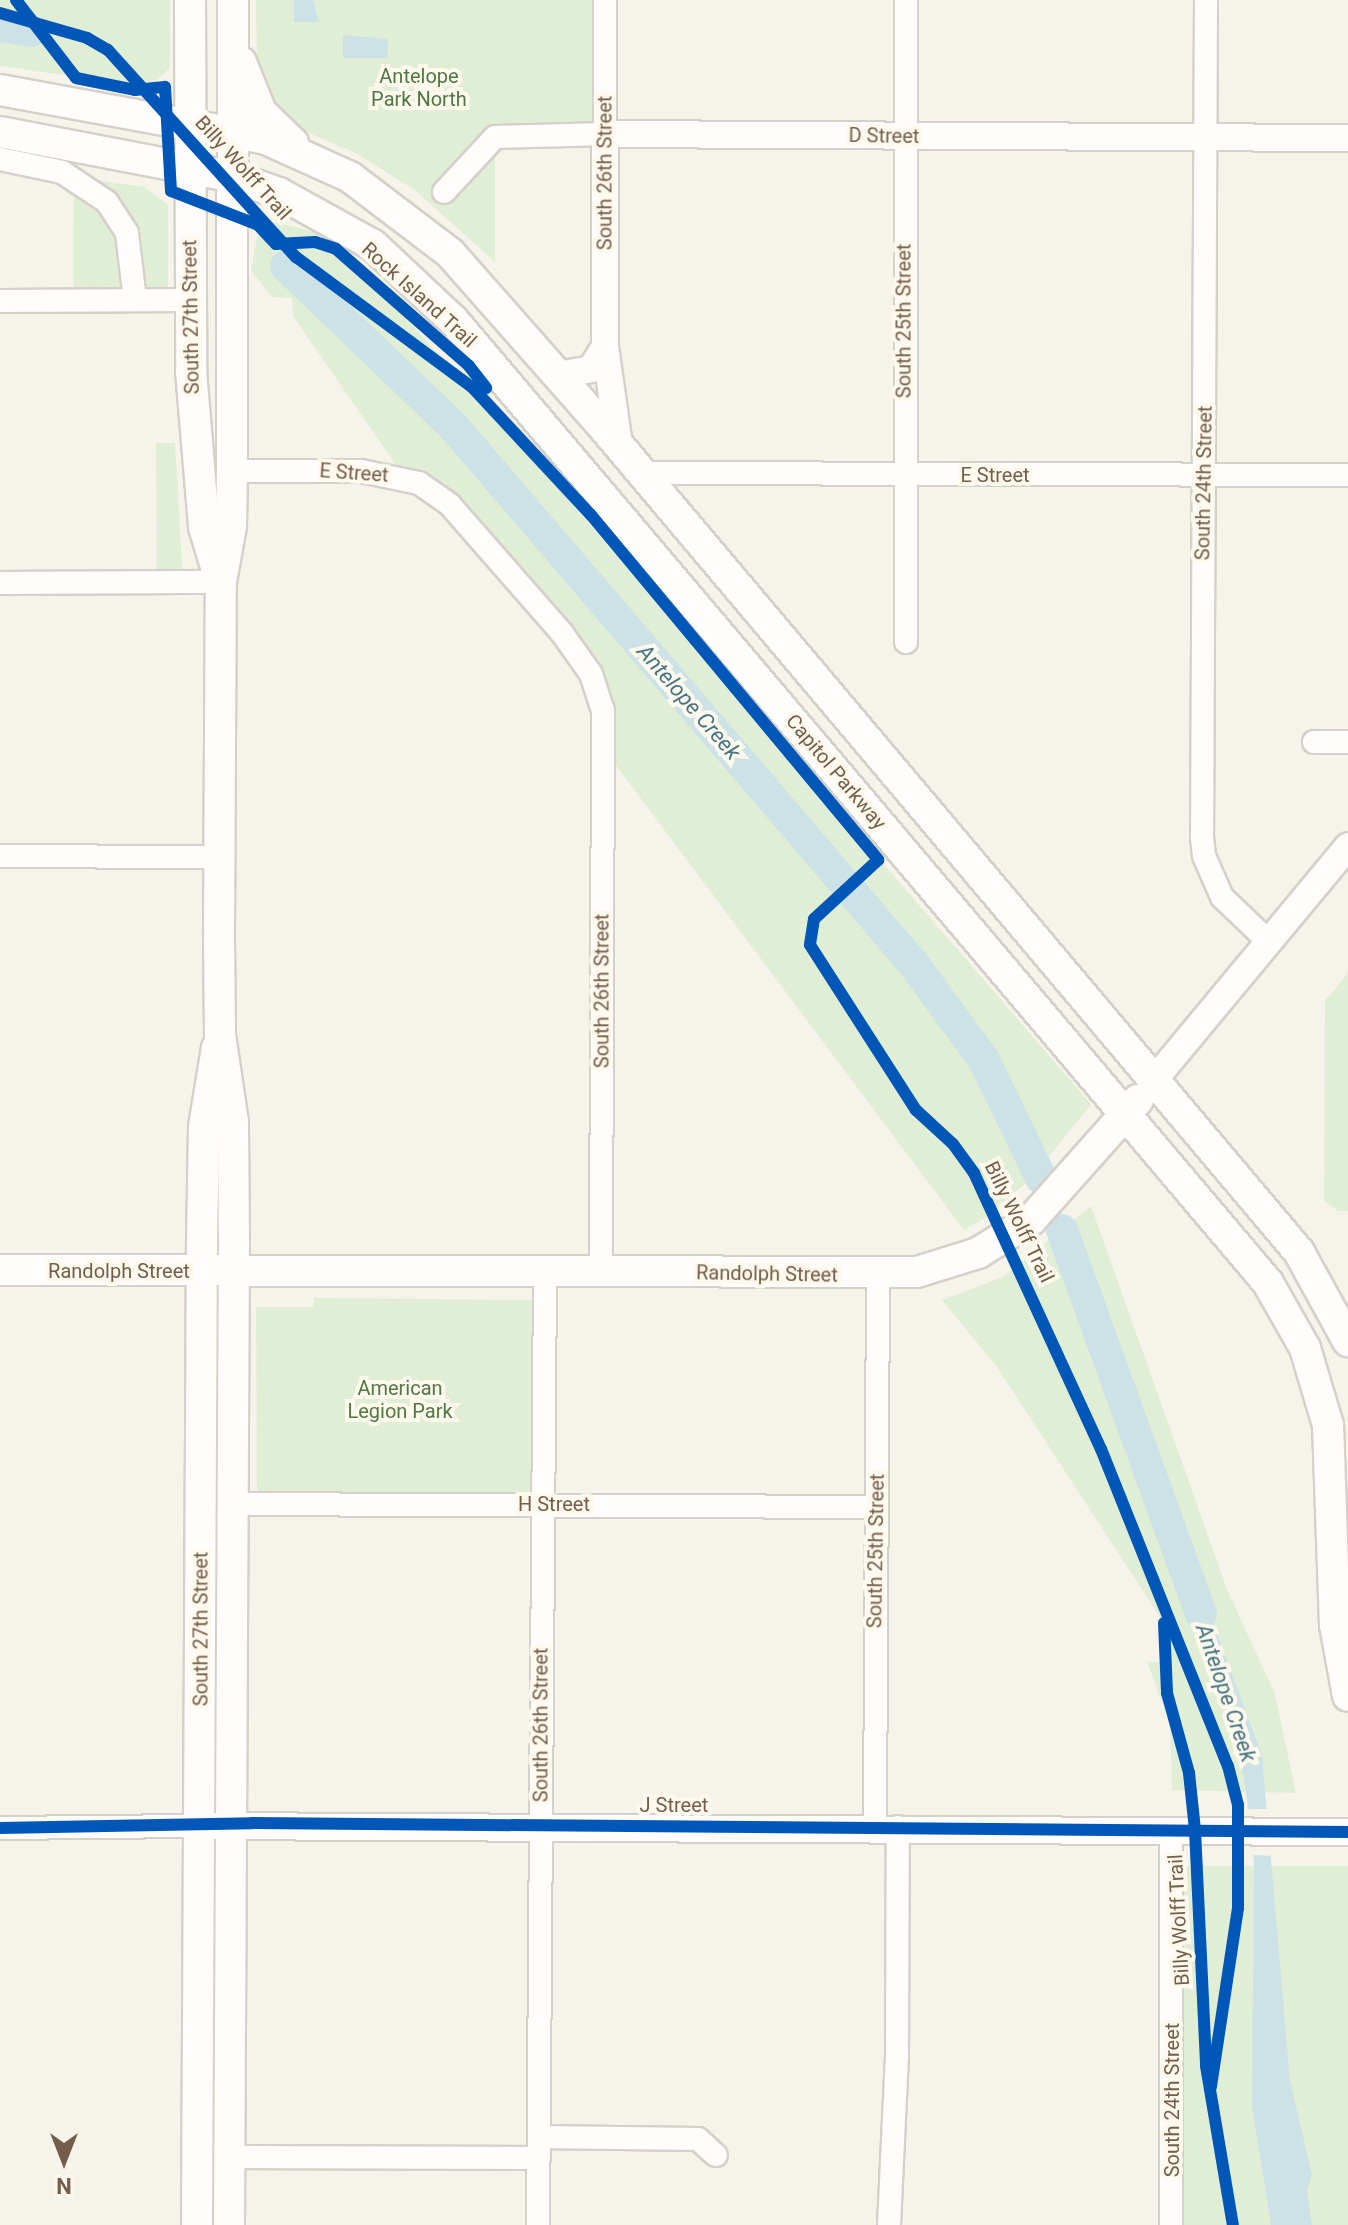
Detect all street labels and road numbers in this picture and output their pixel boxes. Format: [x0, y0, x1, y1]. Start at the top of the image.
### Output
street label: South 26th Street [593, 96, 617, 250]
street label: Billy Wolff Trail [190, 111, 296, 225]
street label: D Street [848, 123, 920, 149]
street label: Rock Island Trail [357, 237, 481, 353]
street label: South 27th Street [178, 240, 204, 394]
street label: South 25th Street [892, 244, 916, 398]
street label: South 24th Street [1191, 406, 1217, 560]
street label: E Street [319, 459, 389, 487]
street label: E Street [960, 463, 1030, 487]
street label: Capitol Parkway [781, 709, 891, 835]
street label: South 26th Street [590, 914, 614, 1068]
street label: Billy Wolff Trail [979, 1157, 1059, 1287]
street label: Randolph Street [48, 1259, 190, 1283]
street label: Randolph Street [696, 1261, 838, 1287]
street label: South 25th Street [863, 1474, 889, 1628]
street label: H Street [518, 1492, 590, 1516]
street label: South 27th Street [189, 1552, 213, 1706]
street label: South 26th Street [529, 1648, 553, 1802]
street label: J Street [640, 1793, 708, 1817]
street label: Billy Wolff Trail [1164, 1853, 1194, 1987]
street label: South 24th Street [1160, 2023, 1184, 2177]

